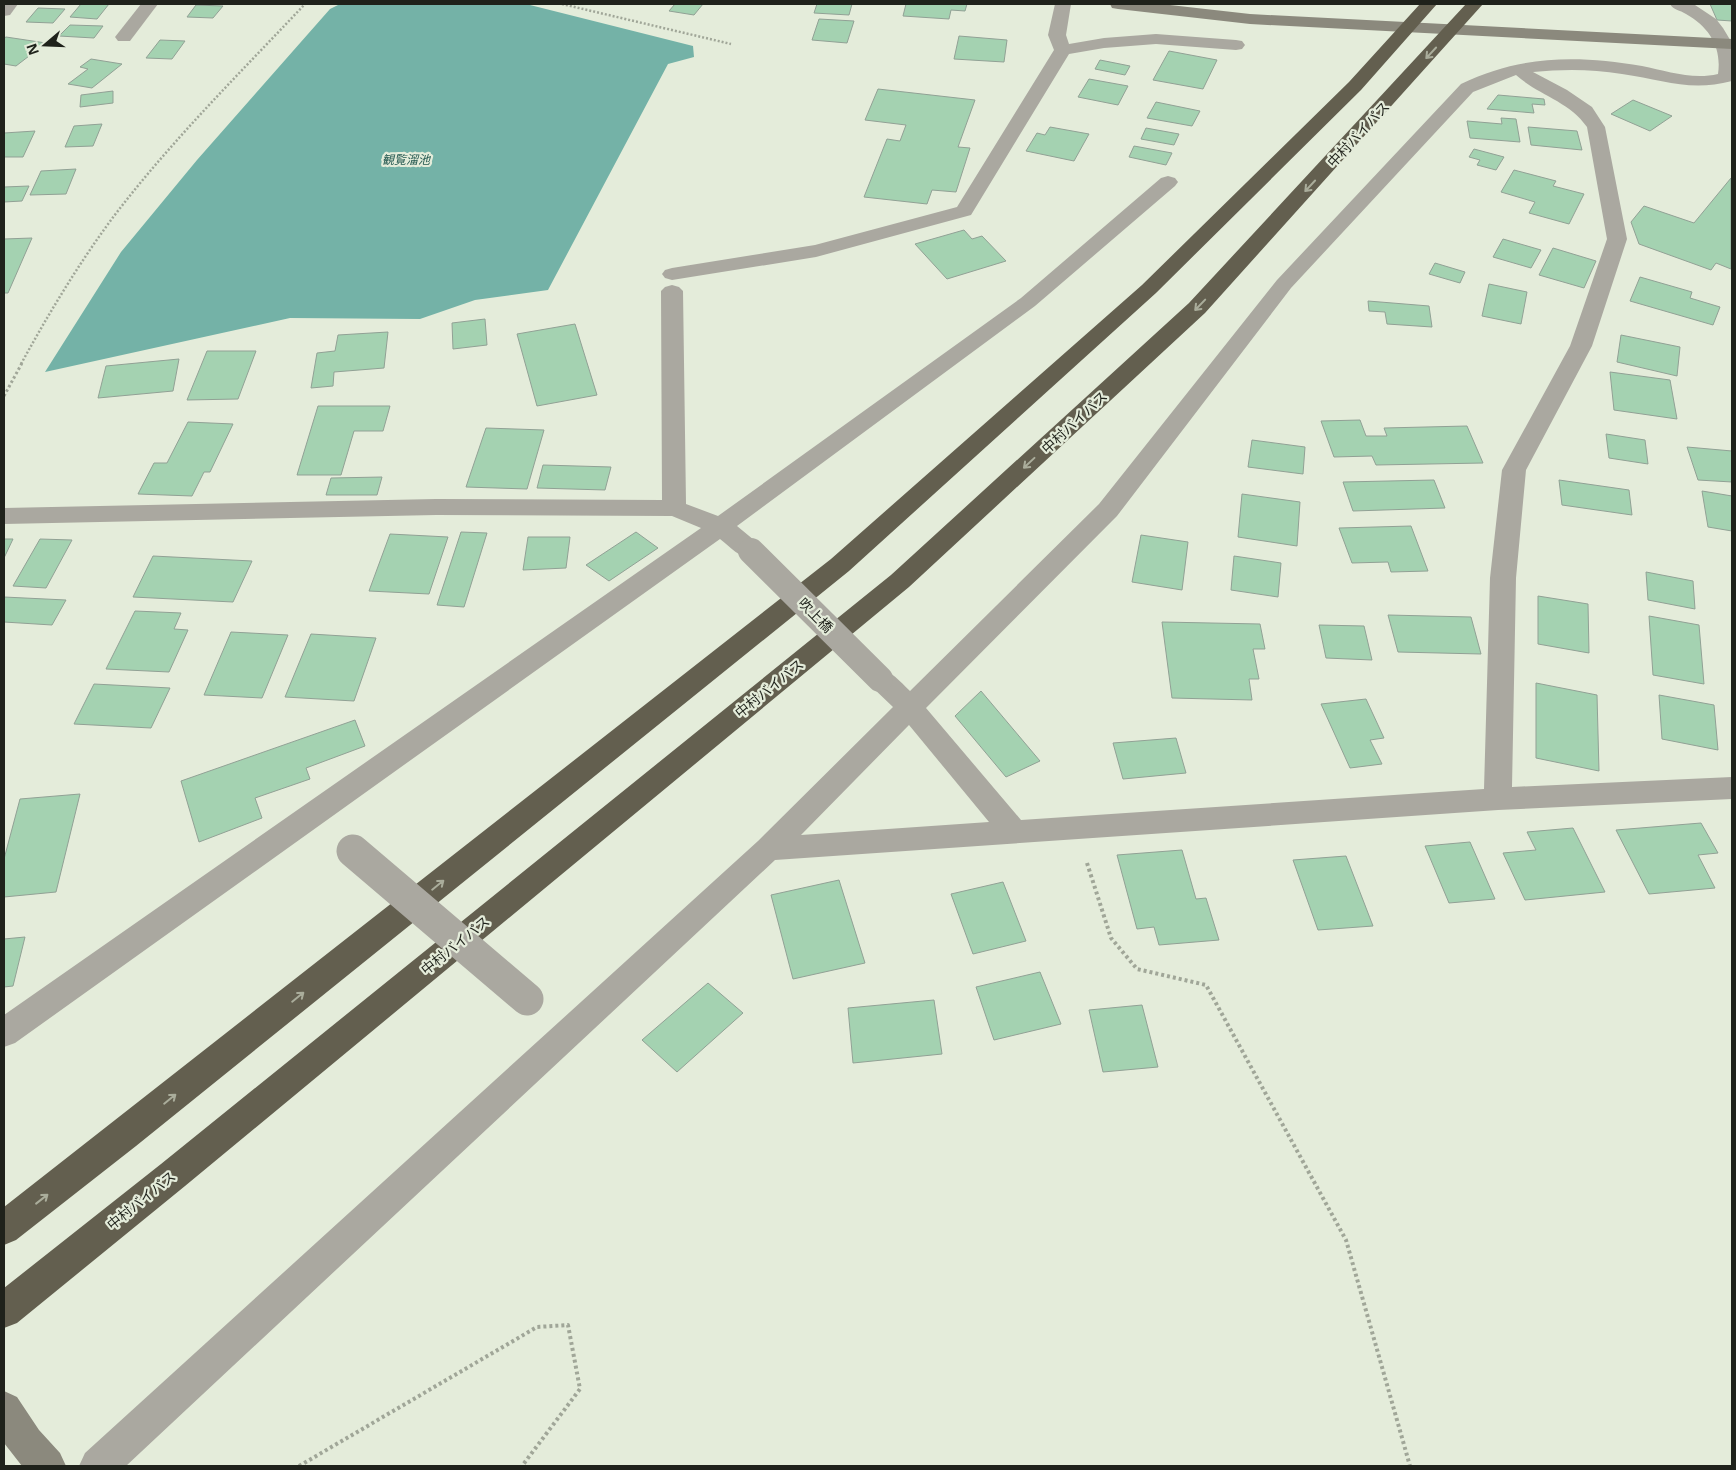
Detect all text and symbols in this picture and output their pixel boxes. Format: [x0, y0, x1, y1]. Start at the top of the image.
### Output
north arrow [20, 20, 70, 70]
text: N [21, 41, 43, 58]
one-way arrow [1425, 47, 1437, 60]
street label: 中村バイパス [1322, 97, 1394, 171]
water label: 観覧溜池 [382, 151, 431, 168]
one-way arrow [1304, 179, 1316, 192]
one-way arrow [1194, 299, 1206, 312]
street label: 中村バイパス [1037, 386, 1111, 458]
one-way arrow [1022, 457, 1035, 469]
street label: 吹上橋 [794, 593, 838, 637]
street label: 中村バイパス [730, 654, 808, 722]
one-way arrow [432, 880, 445, 891]
street label: 中村バイパス [416, 911, 494, 979]
one-way arrow [291, 992, 304, 1003]
one-way arrow [164, 1093, 177, 1104]
street label: 中村バイパス [102, 1166, 180, 1234]
one-way arrow [35, 1193, 48, 1204]

